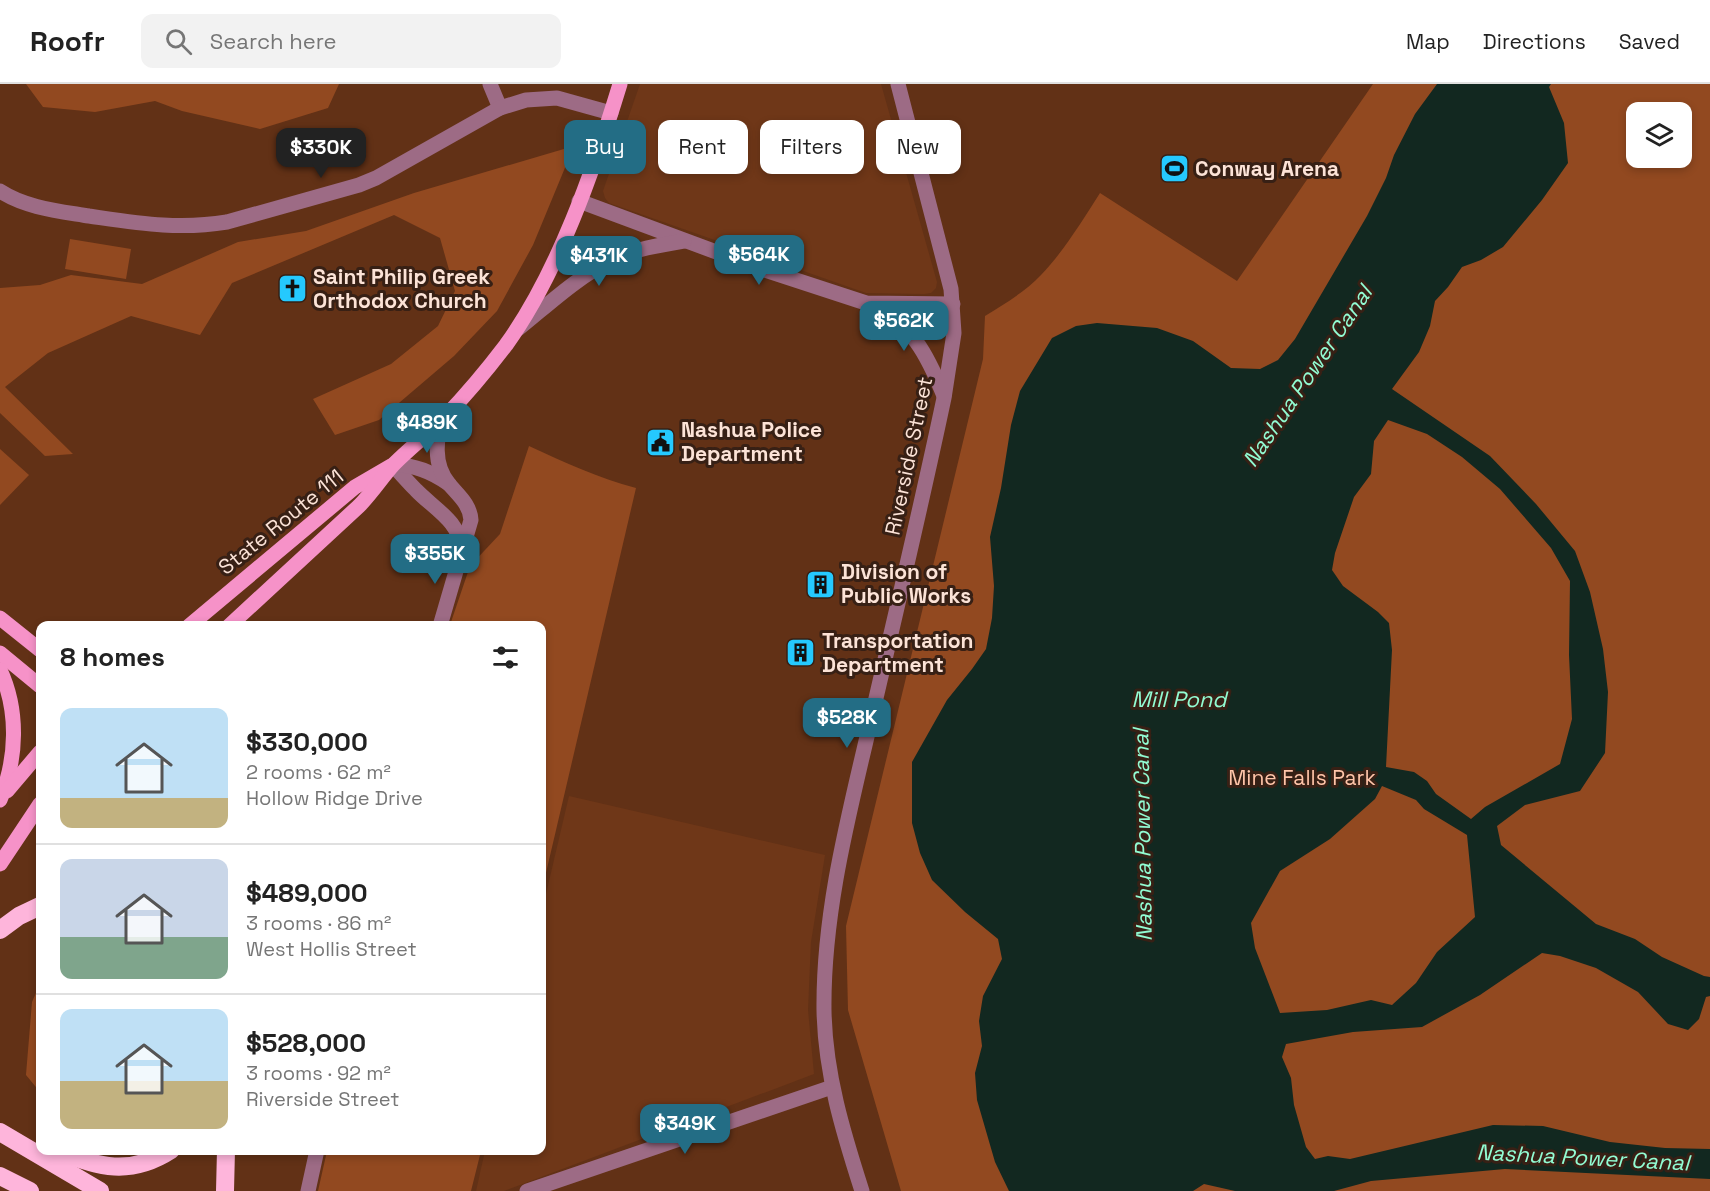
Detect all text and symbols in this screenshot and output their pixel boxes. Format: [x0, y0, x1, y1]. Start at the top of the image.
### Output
search box [141, 14, 561, 68]
text: Roofr [30, 23, 105, 59]
icon: search [162, 25, 195, 58]
text: Search here [210, 27, 337, 55]
text: Map [1406, 28, 1450, 55]
text: Directions [1483, 28, 1586, 55]
text: Saved [1619, 28, 1680, 55]
map controls [1626, 102, 1692, 168]
button: layers [1626, 102, 1692, 168]
chip: Buy [564, 120, 646, 174]
chip: Rent [658, 120, 748, 174]
chip: Filters [760, 120, 864, 174]
chip: New [876, 120, 961, 174]
pin: $330K [279, 128, 363, 179]
text: $330K [290, 134, 352, 160]
sports icon: Conway Arena [1158, 153, 1190, 185]
place label: Conway Arena [1195, 155, 1339, 182]
pin: $564K [717, 235, 801, 286]
pin: $431K [557, 236, 641, 287]
text: $564K [728, 241, 790, 267]
text: $431K [570, 242, 628, 268]
place label: Saint Philip Greek Orthodox Church [313, 263, 490, 314]
church icon: Saint Philip Greek Orthodox Church [276, 273, 308, 305]
water label: Nashua Power Canal [1236, 278, 1380, 472]
pin: $562K [862, 301, 946, 352]
text: $562K [874, 307, 934, 333]
street label: Riverside Street [879, 374, 938, 538]
pin: $489K [385, 403, 469, 454]
text: $489K [396, 409, 458, 435]
place label: Nashua Police Department [681, 416, 822, 467]
public building icon: Nashua Police Department [644, 426, 676, 458]
street label: State Route 111 [213, 463, 349, 580]
pin: $355K [393, 534, 477, 585]
text: $355K [405, 540, 465, 566]
place label: Division of Public Works [841, 558, 971, 609]
building icon: Division of Public Works [804, 568, 836, 600]
place label: Transportation Department [822, 627, 974, 678]
building icon: Transportation Department [785, 637, 817, 669]
text: 8 homes [60, 640, 165, 674]
icon: filters [489, 641, 522, 674]
water label: Mill Pond [1132, 685, 1229, 713]
pin: $528K [805, 698, 889, 749]
text: $528K [817, 704, 877, 730]
text: $330,000 [246, 725, 368, 759]
water label: Nashua Power Canal [1126, 726, 1158, 942]
icon: home [108, 732, 180, 804]
text: 2 rooms · 62 m² [246, 759, 391, 785]
park label: Mine Falls Park [1228, 764, 1376, 791]
text: Hollow Ridge Drive [246, 785, 423, 811]
text: $489,000 [246, 876, 368, 910]
icon: home [108, 883, 180, 955]
text: 3 rooms · 86 m² [246, 910, 391, 936]
text: West Hollis Street [246, 936, 417, 962]
text: $528,000 [246, 1026, 366, 1060]
icon: home [108, 1033, 180, 1105]
text: 3 rooms · 92 m² [246, 1060, 391, 1086]
text: Riverside Street [246, 1086, 400, 1112]
pin: $349K [643, 1104, 727, 1155]
text: $349K [654, 1110, 716, 1136]
water label: Nashua Power Canal [1476, 1137, 1693, 1177]

